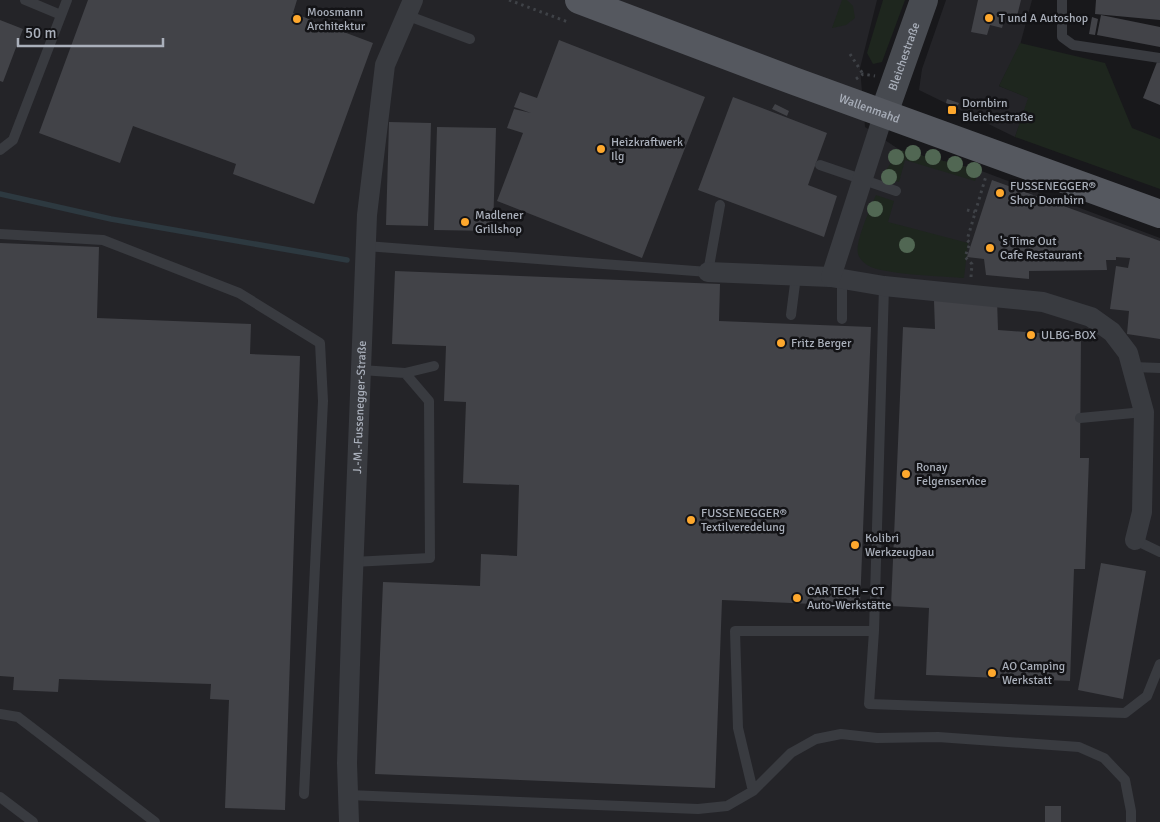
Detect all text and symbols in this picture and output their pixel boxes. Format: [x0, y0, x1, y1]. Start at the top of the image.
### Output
place label: Moosmann Architektur [307, 5, 366, 34]
place label: T und A Autoshop [999, 11, 1088, 26]
marker: T und A Autoshop [983, 12, 995, 24]
marker: Moosmann Architektur [291, 13, 303, 25]
scale bar [18, 15, 162, 47]
street label: Bleichestraße [885, 20, 924, 93]
text: 50 m [25, 24, 56, 42]
street label: Wallenmahd [837, 91, 902, 127]
place label: Dornbirn Bleichestraße [962, 96, 1034, 125]
marker: Dornbirn Bleichestraße [946, 104, 958, 116]
place label: Heizkraftwerk Ilg [611, 135, 683, 164]
marker: Heizkraftwerk Ilg [595, 143, 607, 155]
place label: FUSSENEGGER® Shop Dornbirn [1010, 179, 1096, 208]
marker: FUSSENEGGER® Shop Dornbirn [994, 187, 1006, 199]
place label: Madlener Grillshop [475, 208, 524, 237]
marker: Madlener Grillshop [459, 216, 471, 228]
place label: 's Time Out Cafe Restaurant [1000, 234, 1082, 263]
marker: 's Time Out Cafe Restaurant [984, 242, 996, 254]
place label: ULBG-BOX [1041, 328, 1096, 343]
marker: ULBG-BOX [1025, 329, 1037, 341]
place label: Fritz Berger [791, 336, 852, 351]
marker: Fritz Berger [775, 337, 787, 349]
street label: J.-M.-Fussenegger-Straße [350, 340, 370, 474]
place label: Ronay Felgenservice [916, 460, 986, 489]
marker: Ronay Felgenservice [900, 468, 912, 480]
place label: FUSSENEGGER® Textilveredelung [701, 506, 787, 535]
marker: FUSSENEGGER® Textilveredelung [685, 514, 697, 526]
place label: Kolibri Werkzeugbau [865, 531, 934, 560]
marker: Kolibri Werkzeugbau [849, 539, 861, 551]
place label: CAR TECH – CT Auto-Werkstätte [807, 584, 891, 613]
marker: CAR TECH – CT Auto-Werkstätte [791, 592, 803, 604]
place label: AO Camping Werkstatt [1002, 659, 1065, 688]
marker: AO Camping Werkstatt [986, 667, 998, 679]

